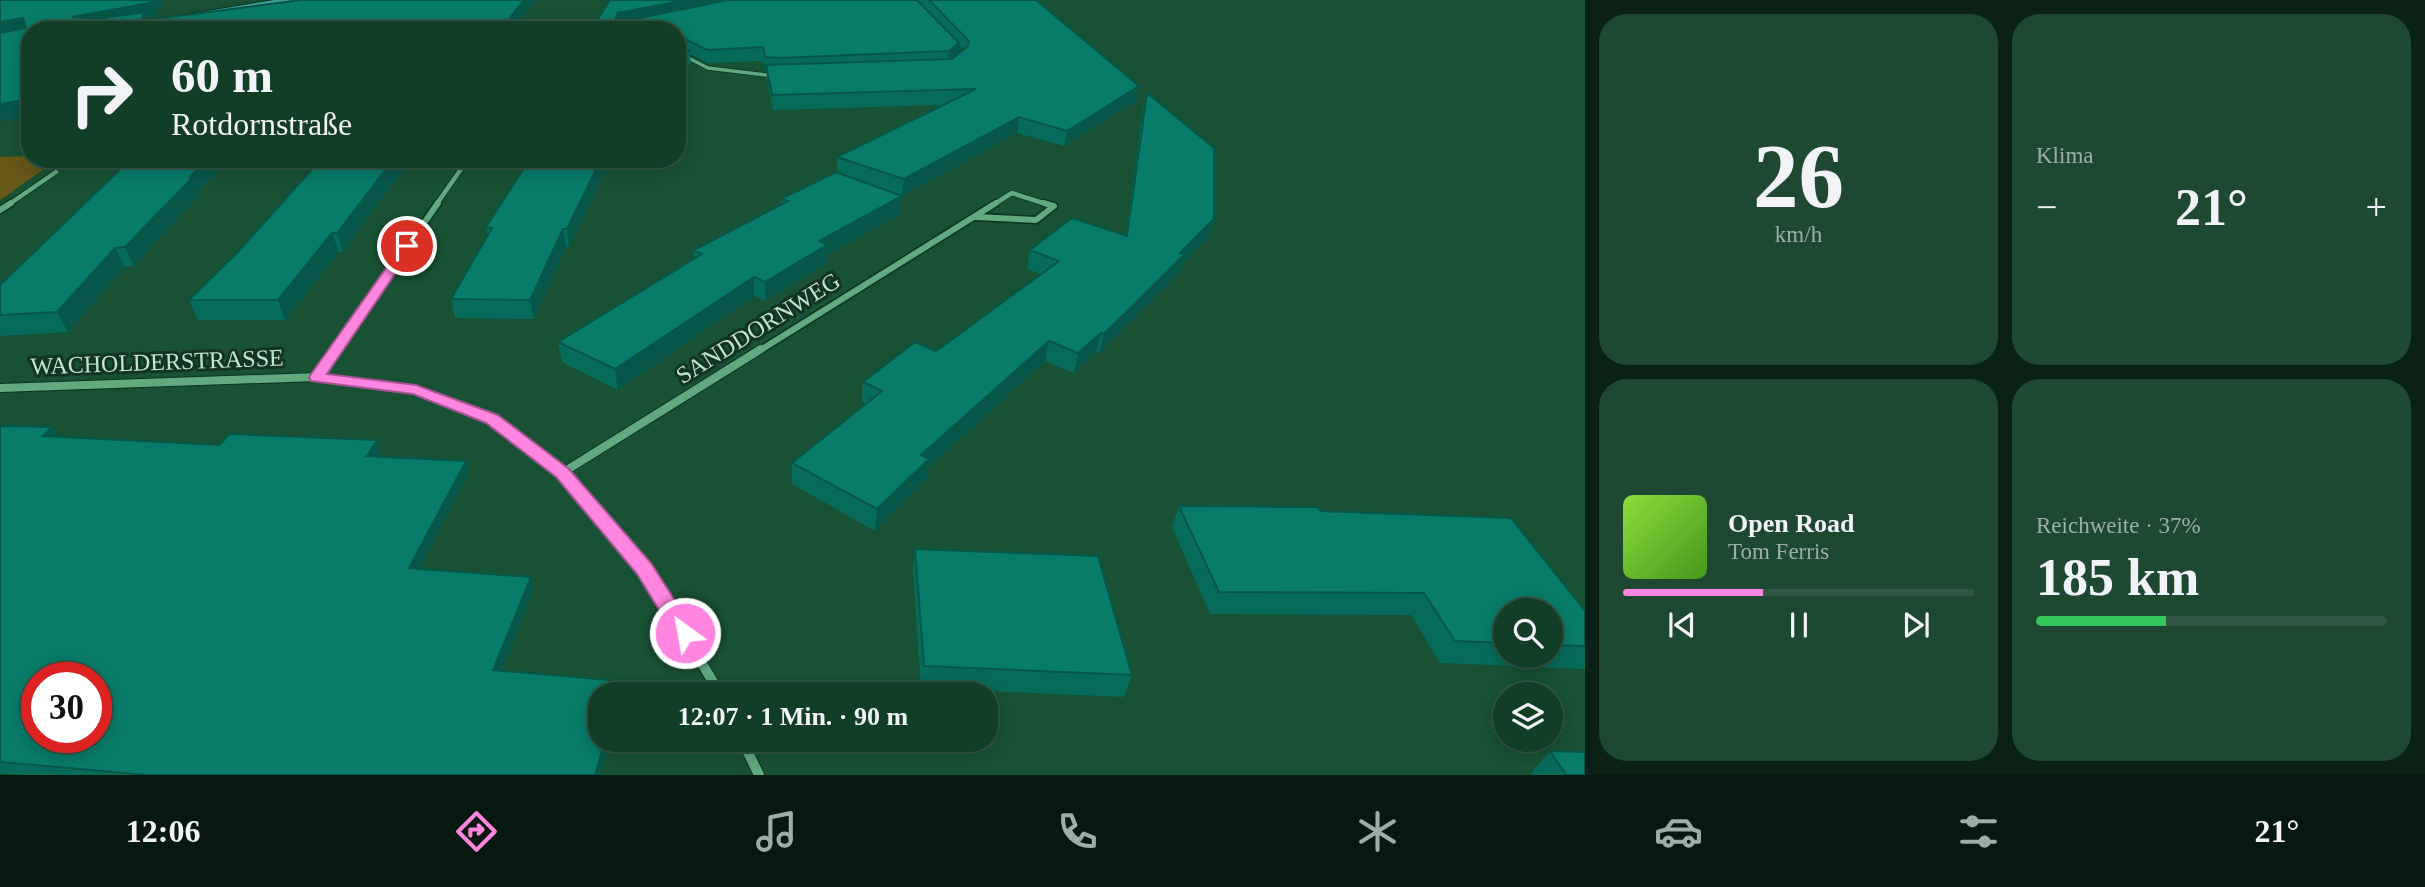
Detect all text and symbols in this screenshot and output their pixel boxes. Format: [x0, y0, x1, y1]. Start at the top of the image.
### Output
text: 60 m [171, 48, 273, 103]
icon: right [56, 49, 147, 140]
text: Rotdornstraße [171, 106, 352, 142]
text: 26 [1753, 126, 1844, 227]
text: Klima [2036, 143, 2094, 168]
text: 21° [2175, 179, 2248, 236]
text: − [2036, 186, 2057, 228]
text: + [2366, 186, 2387, 228]
pin [377, 216, 437, 276]
text: km/h [1775, 222, 1822, 247]
icon: arrive [388, 227, 426, 265]
street label: SANDDORNWEG [671, 267, 845, 389]
street label: WACHOLDERSTRASSE [30, 345, 284, 379]
text: Open Road [1728, 509, 1854, 538]
text: Reichweite · 37% [2036, 513, 2201, 538]
text: Tom Ferris [1728, 539, 1829, 564]
text: 185 km [2036, 549, 2199, 606]
position arrow [648, 596, 722, 670]
map controls [1493, 598, 1563, 752]
button: search [1493, 598, 1563, 668]
icon: previous [1663, 606, 1701, 644]
icon: pause [1780, 606, 1818, 644]
icon: next [1897, 606, 1935, 644]
speed limit sign: 30 [21, 662, 112, 753]
button: layers [1493, 682, 1563, 752]
text: 12:07 · 1 Min. · 90 m [678, 702, 908, 731]
icon: directions [452, 807, 501, 856]
icon: music [752, 807, 801, 856]
icon: phone [1053, 807, 1102, 856]
icon: climate [1353, 807, 1402, 856]
icon: car [1654, 807, 1703, 856]
icon: filters [1954, 807, 2003, 856]
text: 12:06 [126, 813, 200, 849]
text: 21° [2254, 813, 2299, 849]

